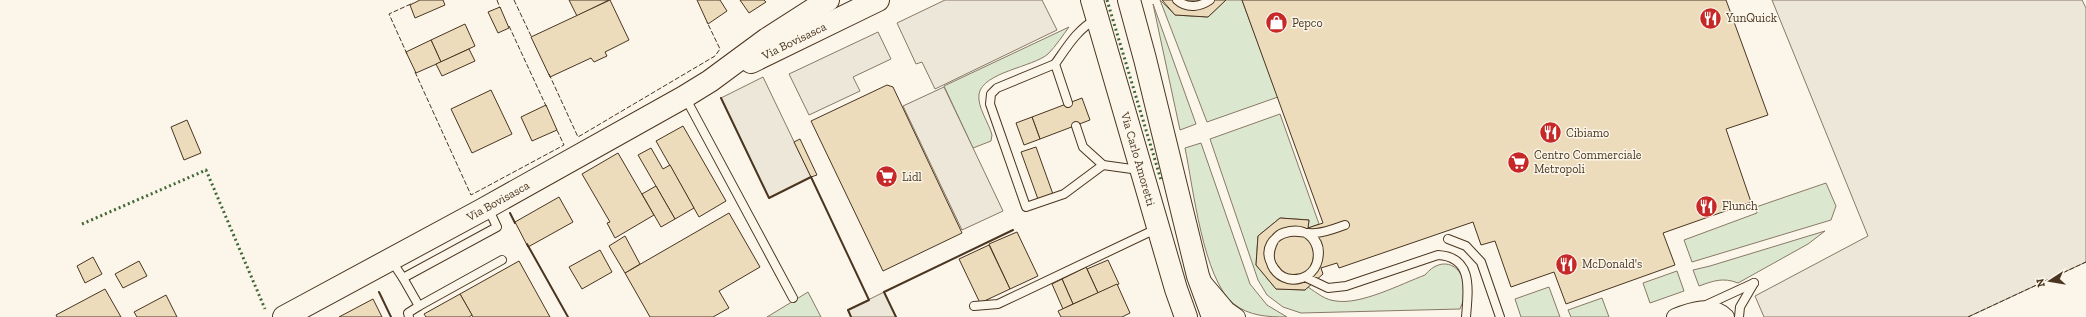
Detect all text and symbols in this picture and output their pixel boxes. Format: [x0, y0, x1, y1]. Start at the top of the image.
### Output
restaurant icon: YunQuick [1698, 5, 1724, 31]
shop icon: Pepco [1264, 10, 1290, 36]
place label: YunQuick [1725, 11, 1778, 25]
place label: Pepco [1292, 16, 1323, 30]
street label: Via Bovisasca [759, 19, 829, 63]
street label: Via Carlo Amoretti [1118, 110, 1158, 208]
restaurant icon: Cibiamo [1538, 120, 1564, 146]
place label: Cibiamo [1566, 126, 1609, 140]
place label: Centro Commerciale Metropoli [1534, 148, 1642, 176]
supermarket icon: Centro Commerciale Metropoli [1506, 149, 1532, 175]
supermarket icon: Lidl [874, 164, 900, 190]
place label: Lidl [902, 170, 922, 184]
street label: Via Bovisasca [463, 178, 532, 225]
restaurant icon: Flunch [1693, 193, 1719, 219]
place label: Flunch [1722, 199, 1758, 213]
restaurant icon: McDonald's [1554, 251, 1580, 277]
place label: McDonald's [1582, 257, 1642, 271]
north arrow [2030, 261, 2070, 301]
text: N [2033, 277, 2048, 288]

